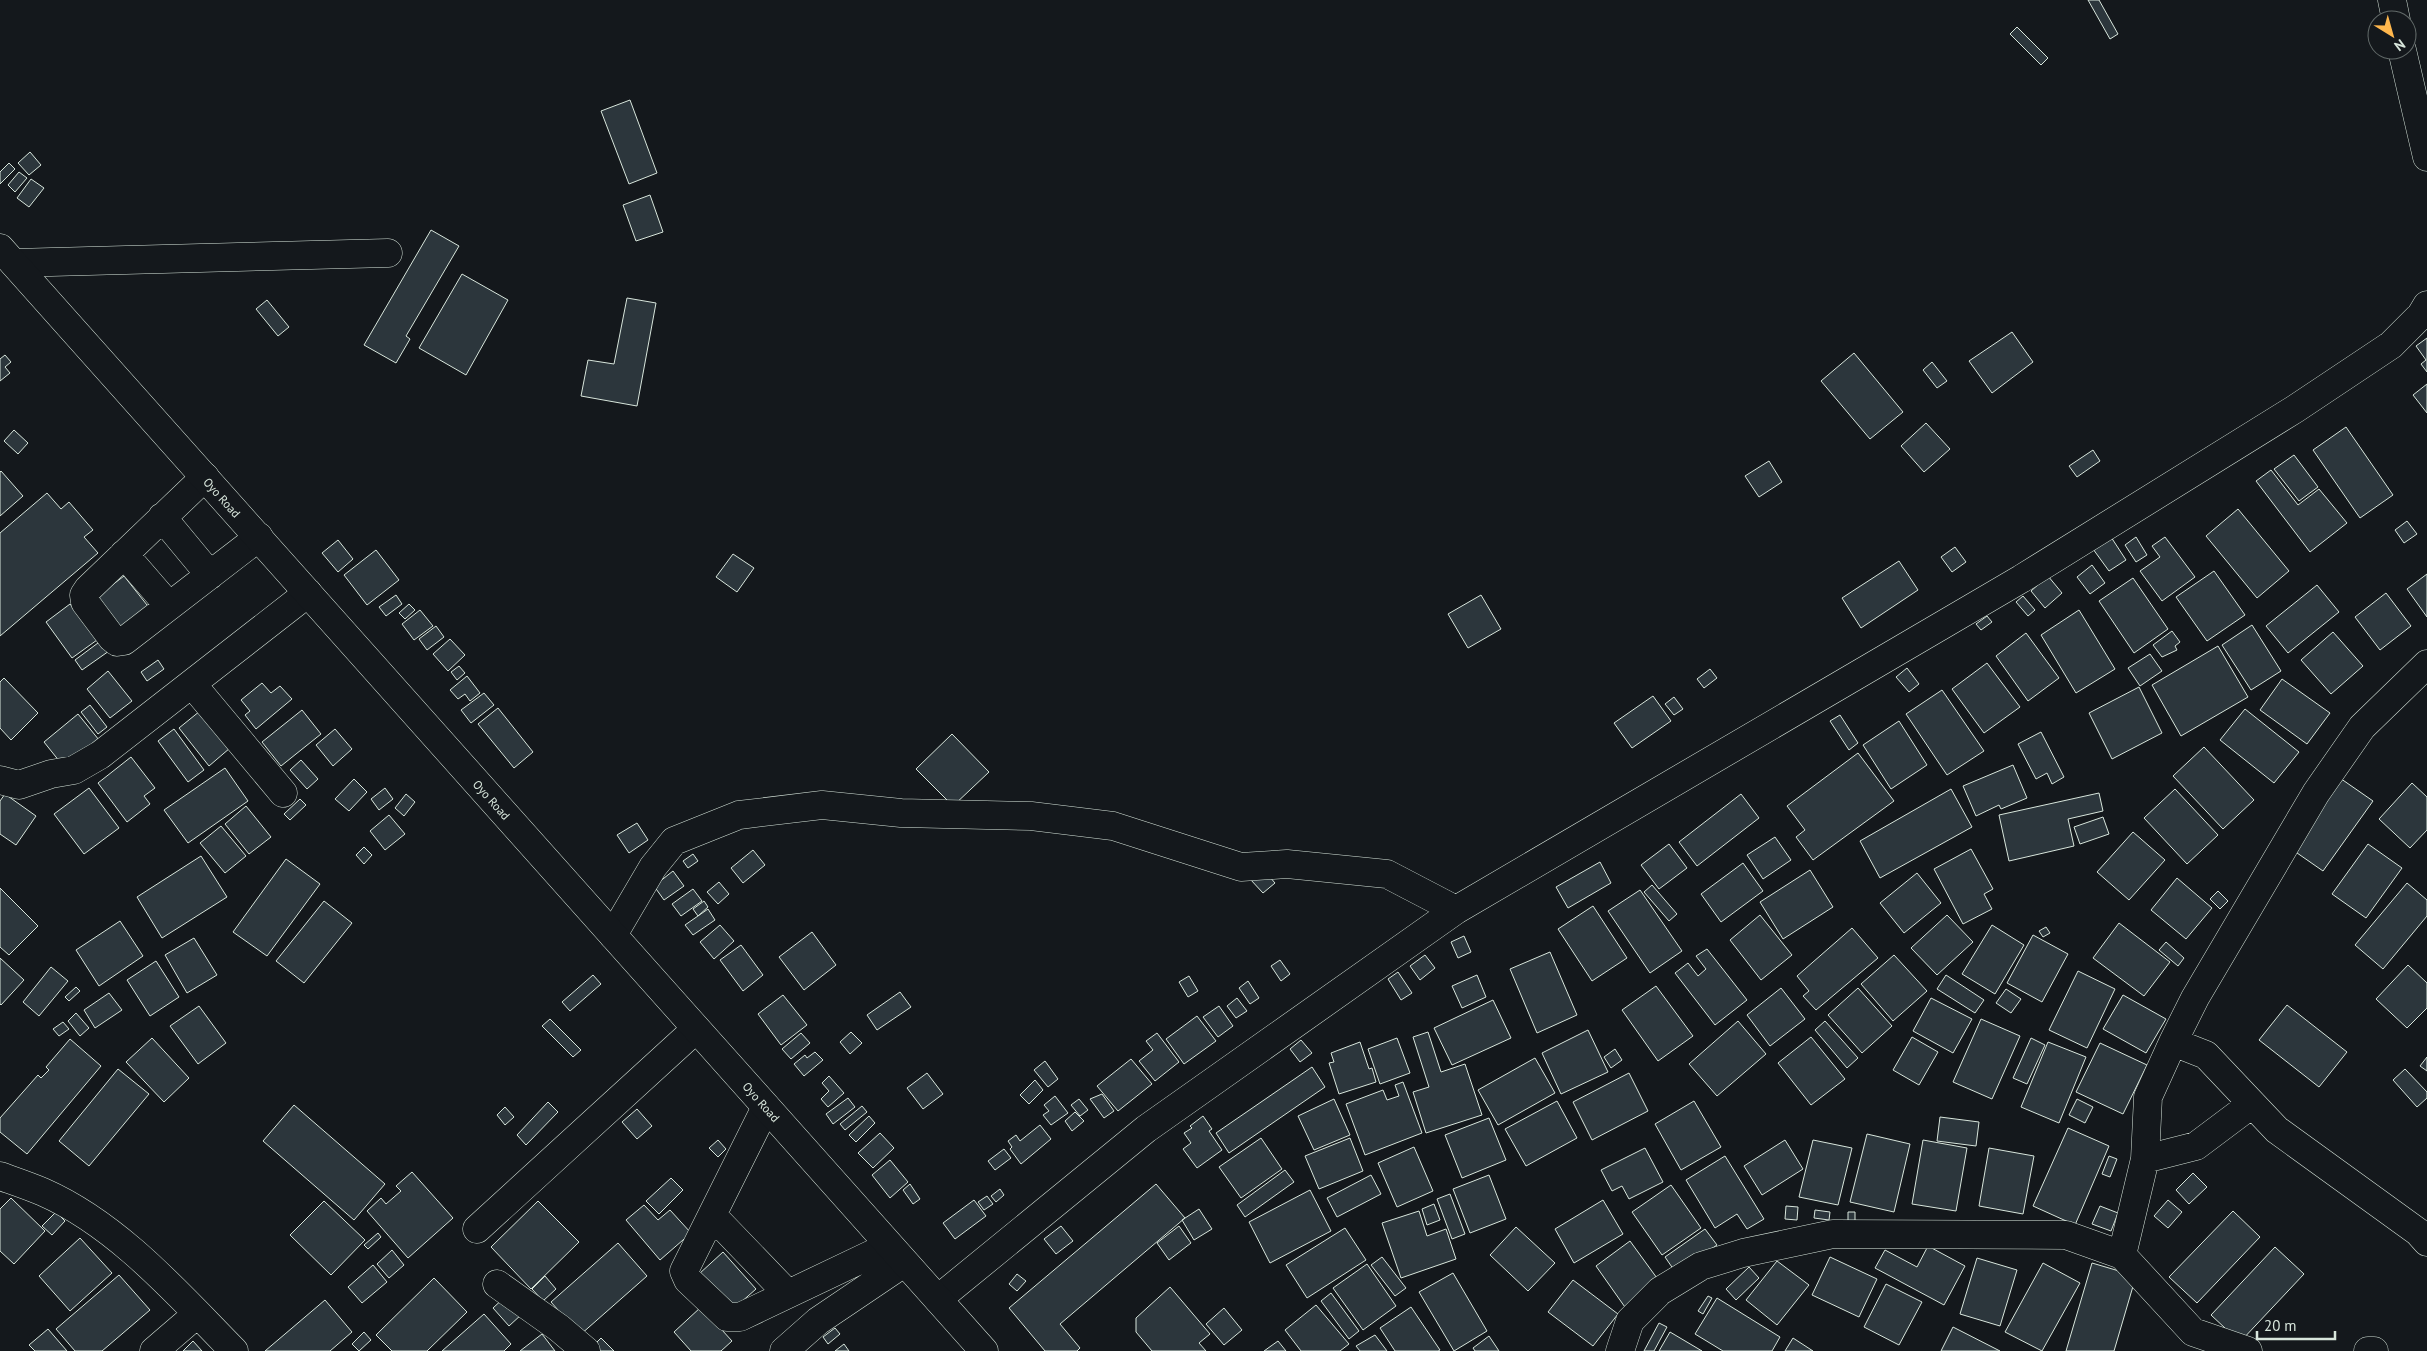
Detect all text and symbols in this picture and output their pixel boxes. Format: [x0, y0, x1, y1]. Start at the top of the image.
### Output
north arrow [2367, 10, 2417, 60]
text: N [2391, 35, 2409, 55]
street label: Oyo Road [201, 474, 244, 520]
street label: Oyo Road [470, 776, 514, 823]
street label: Oyo Road [740, 1079, 783, 1125]
scale bar [2257, 1308, 2334, 1340]
text: 20 m [2264, 1316, 2297, 1335]

